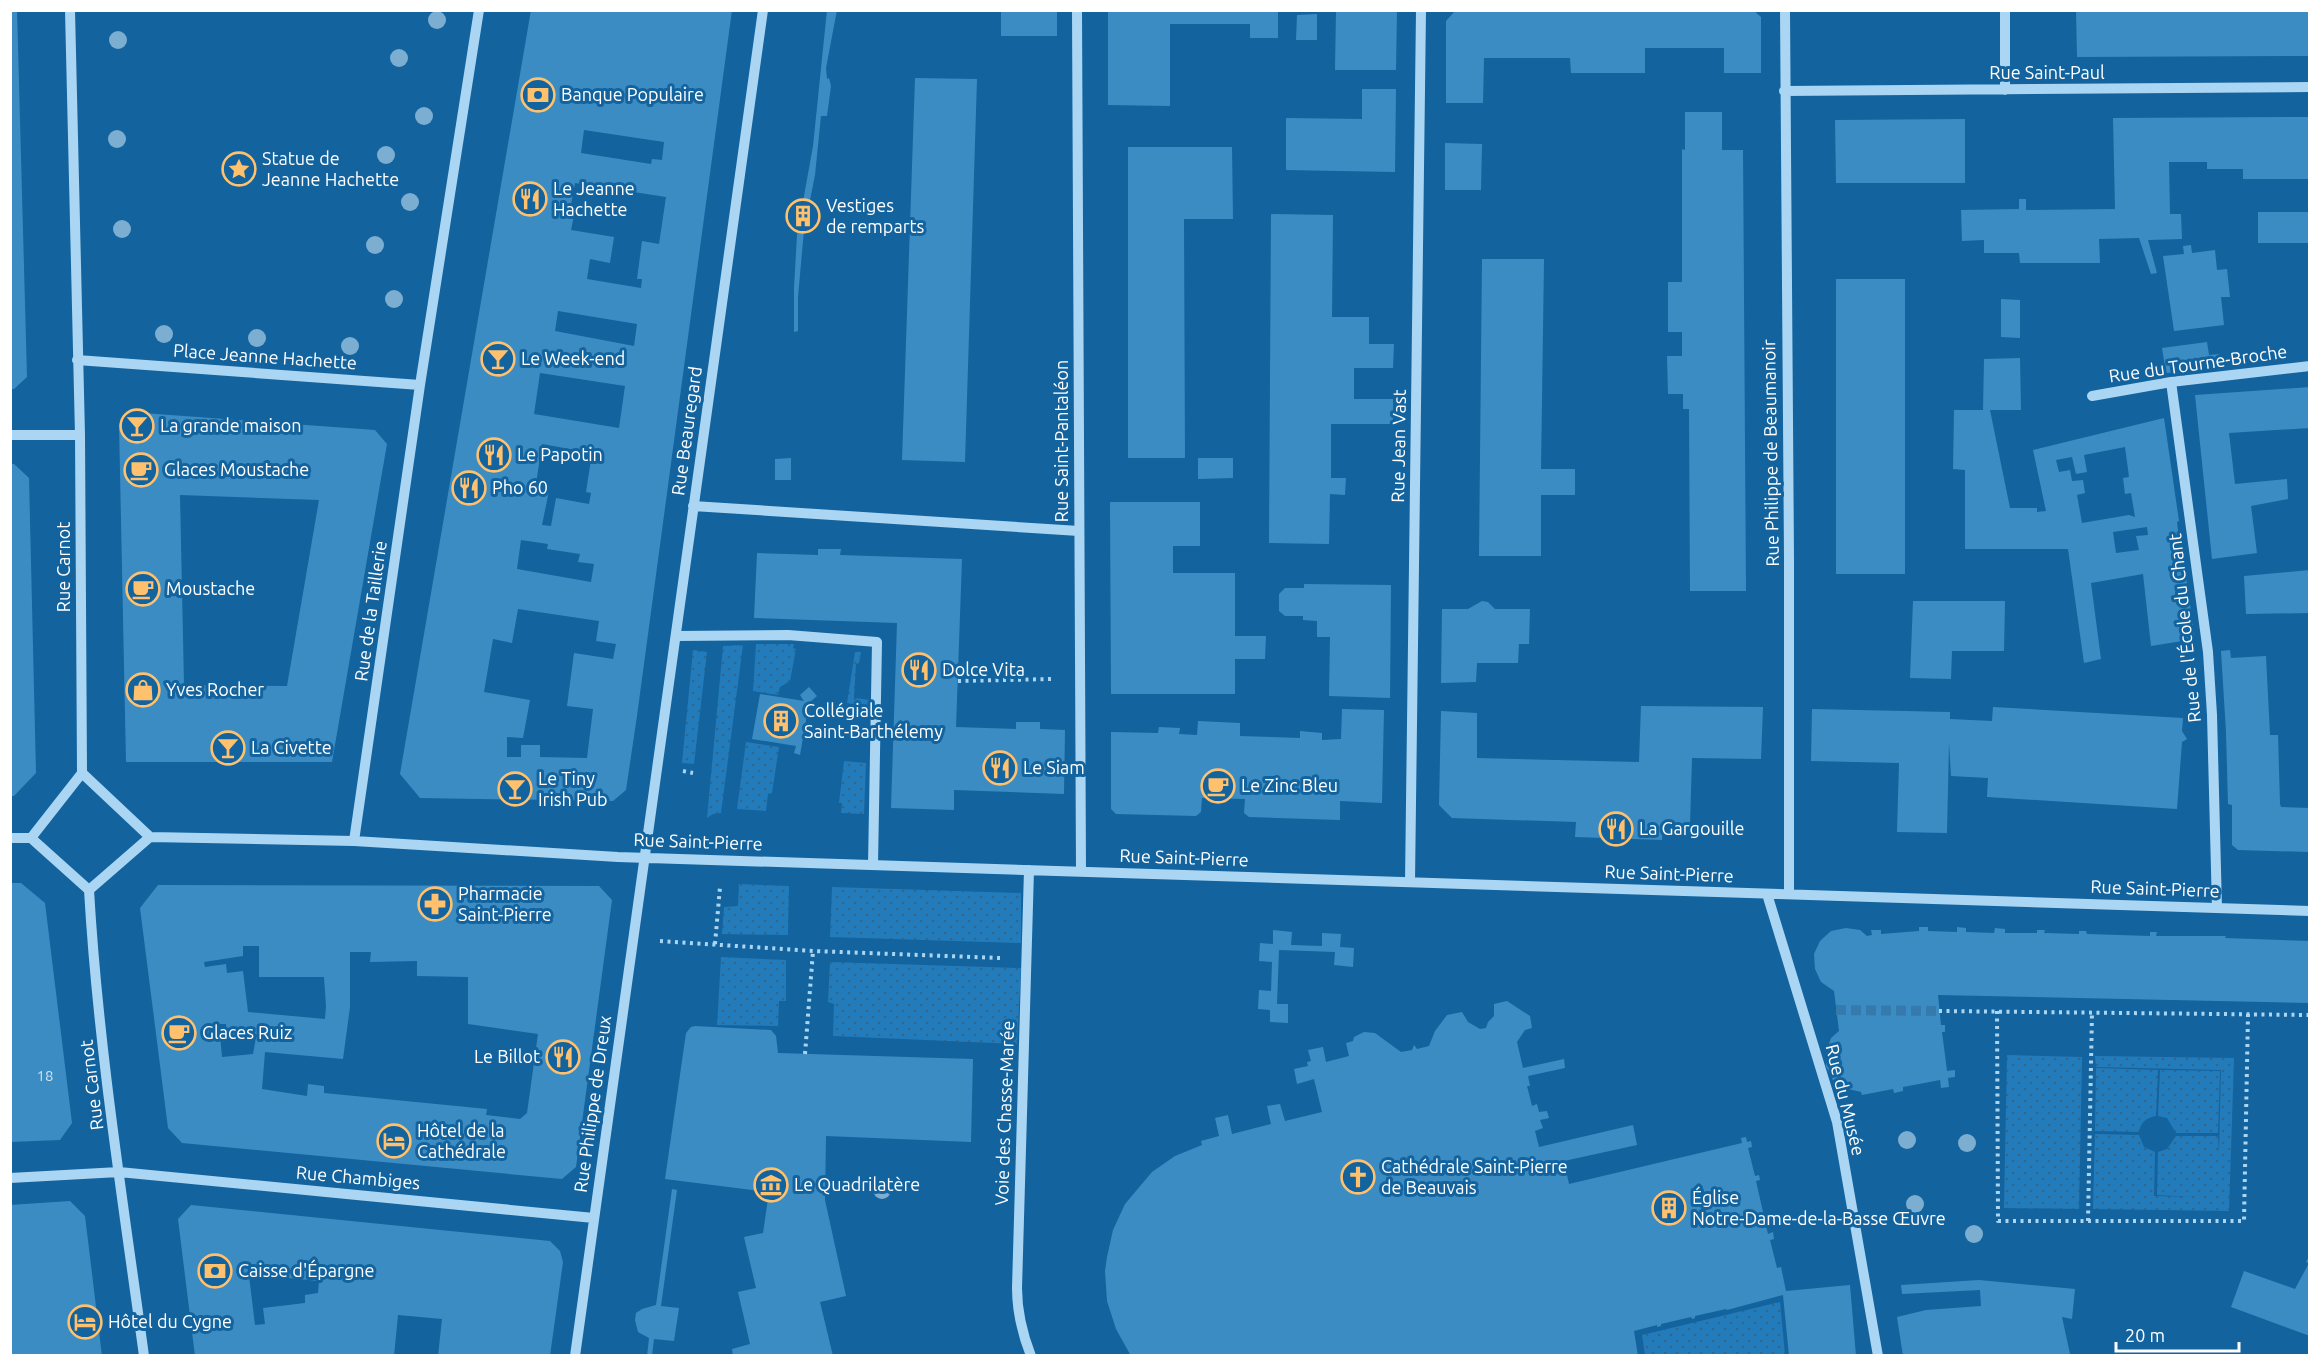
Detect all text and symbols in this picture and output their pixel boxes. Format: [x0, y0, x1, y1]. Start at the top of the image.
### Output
street label: Rue Saint-Paul [1989, 62, 2105, 82]
bank icon: Banque Populaire [520, 77, 556, 113]
place label: Banque Populaire [561, 84, 704, 104]
place label: Statue de Jeanne Hachette [262, 148, 399, 189]
place icon: Statue de Jeanne Hachette [221, 151, 257, 187]
place label: Le Jeanne Hachette [553, 178, 635, 219]
restaurant icon: Le Jeanne Hachette [512, 181, 548, 217]
place label: Vestiges de remparts [826, 195, 925, 236]
building icon: Vestiges de remparts [785, 198, 821, 234]
street label: Rue Philippe de Beaumanoir [1758, 339, 1782, 567]
street label: Place Jeanne Hachette [172, 340, 358, 372]
bar icon: Le Week-end [480, 341, 516, 377]
street label: Rue du Tourne-Broche [2107, 341, 2288, 385]
place label: Le Week-end [521, 348, 625, 368]
street label: Rue Saint-Pantaléon [1051, 360, 1071, 522]
street label: Rue Beauregard [667, 365, 705, 497]
street label: Rue Jean Vast [1387, 389, 1409, 503]
bar icon: La grande maison [119, 408, 155, 444]
place label: La grande maison [160, 415, 302, 435]
restaurant icon: Le Papotin [476, 437, 512, 473]
place label: Le Papotin [517, 444, 603, 464]
cafe icon: Glaces Moustache [123, 452, 159, 488]
place label: Glaces Moustache [164, 459, 309, 479]
restaurant icon: Pho 60 [451, 470, 487, 506]
place label: Pho 60 [492, 477, 548, 497]
street label: Rue Carnot [53, 522, 73, 612]
street label: Rue de l'École du Chant [2163, 533, 2204, 724]
street label: Rue de la Taillerie [350, 539, 390, 682]
cafe icon: Moustache [125, 571, 161, 607]
place label: Moustache [166, 578, 255, 598]
restaurant icon: Dolce Vita [901, 652, 937, 688]
place label: Dolce Vita [942, 659, 1025, 679]
shop icon: Yves Rocher [125, 672, 161, 708]
place label: Yves Rocher [166, 679, 264, 699]
place label: Collégiale Saint-Barthélemy [804, 700, 943, 741]
building icon: Collégiale Saint-Barthélemy [763, 703, 799, 739]
bar icon: La Civette [210, 730, 246, 766]
place label: La Civette [251, 737, 332, 757]
restaurant icon: Le Siam [982, 750, 1018, 786]
place label: Le Siam [1023, 757, 1085, 777]
place label: Le Tiny Irish Pub [538, 768, 608, 809]
cafe icon: Le Zinc Bleu [1200, 768, 1236, 804]
bar icon: Le Tiny Irish Pub [497, 771, 533, 807]
place label: Le Zinc Bleu [1241, 775, 1338, 795]
restaurant icon: La Gargouille [1598, 811, 1634, 847]
place label: La Gargouille [1639, 818, 1744, 838]
street label: Rue Saint-Pierre [633, 829, 763, 853]
street label: Rue Saint-Pierre [1119, 845, 1249, 869]
street label: Rue Saint-Pierre [1604, 861, 1734, 885]
street label: Rue Saint-Pierre [2090, 876, 2220, 900]
place label: Pharmacie Saint-Pierre [458, 883, 552, 924]
pharmacy icon: Pharmacie Saint-Pierre [417, 886, 453, 922]
street label: Rue Philippe de Dreux [570, 1014, 614, 1194]
cafe icon: Glaces Ruiz [161, 1015, 197, 1051]
street label: Voie des Chasse-Marée [991, 1020, 1017, 1206]
place label: Glaces Ruiz [202, 1022, 292, 1042]
street label: Rue Carnot [76, 1039, 106, 1131]
restaurant icon: Le Billot [545, 1039, 581, 1075]
street label: Rue du Musée [1822, 1042, 1869, 1158]
place label: Le Billot [474, 1046, 540, 1066]
house number: 18 [37, 1067, 53, 1084]
place label: Hôtel de la Cathédrale [417, 1120, 506, 1161]
hotel icon: Hôtel de la Cathédrale [376, 1123, 412, 1159]
place label: Cathédrale Saint-Pierre de Beauvais [1381, 1156, 1568, 1197]
church icon: Cathédrale Saint-Pierre de Beauvais [1340, 1159, 1376, 1195]
street label: Rue Chambiges [295, 1162, 421, 1192]
museum icon: Le Quadrilatère [753, 1167, 789, 1203]
place label: Le Quadrilatère [794, 1174, 920, 1195]
place label: Église Notre-Dame-de-la-Basse Œuvre [1692, 1186, 1946, 1228]
building icon: Église Notre-Dame-de-la-Basse Œuvre [1651, 1190, 1687, 1226]
bank icon: Caisse d'Épargne [197, 1253, 233, 1289]
place label: Caisse d'Épargne [238, 1259, 374, 1280]
hotel icon: Hôtel du Cygne [67, 1304, 103, 1340]
place label: Hôtel du Cygne [108, 1311, 232, 1331]
scale bar [2116, 1315, 2239, 1353]
text: 20 m [2125, 1325, 2165, 1345]

